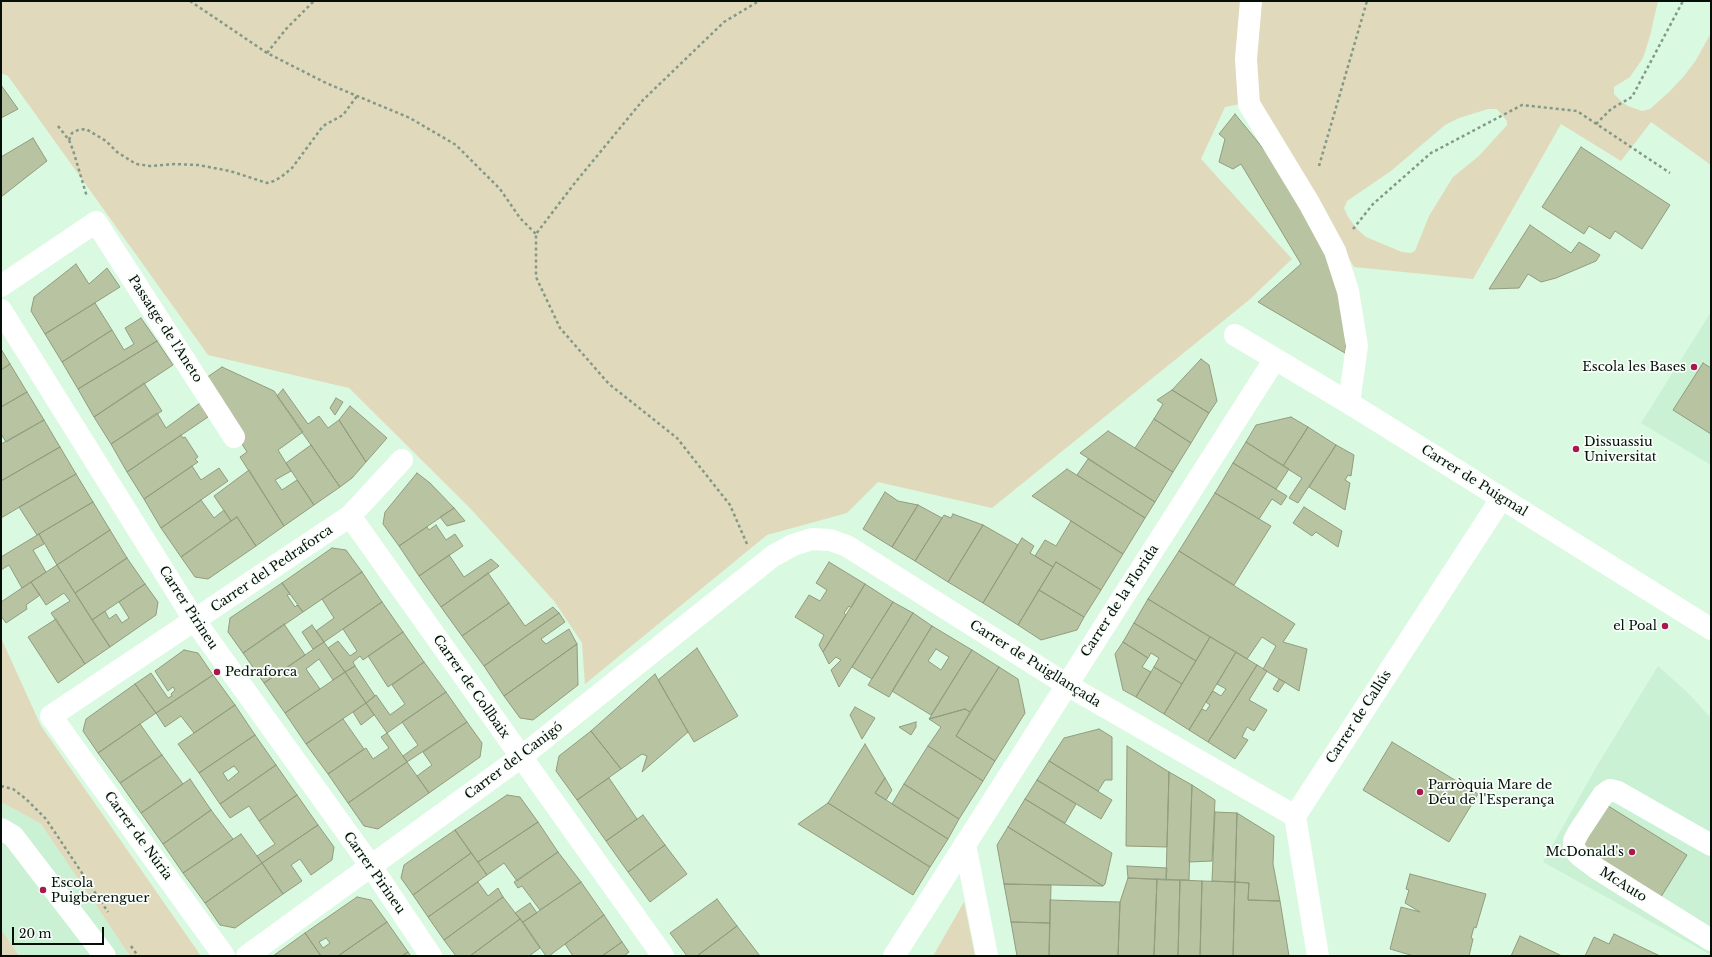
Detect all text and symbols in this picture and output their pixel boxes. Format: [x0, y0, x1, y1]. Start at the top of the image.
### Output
street label: Passatge de l'Aneto [124, 272, 206, 386]
place label: Escola les Bases [1582, 359, 1686, 375]
marker: Escola les Bases [1689, 362, 1699, 372]
place label: Dissuassiu Universitat [1584, 434, 1657, 465]
street label: Carrer de Puigmal [1418, 442, 1530, 520]
marker: Dissuassiu Universitat [1571, 444, 1581, 454]
street label: Carrer del Pedraforca [208, 522, 336, 616]
street label: Carrer de la Florida [1078, 542, 1162, 660]
street label: Carrer Pirineu [155, 563, 221, 653]
street label: Carrer de Puigllançada [966, 617, 1104, 711]
place label: el Poal [1613, 618, 1657, 634]
marker: el Poal [1660, 621, 1670, 631]
street label: Carrer de Collbaix [429, 632, 513, 742]
place label: Pedraforca [225, 664, 297, 680]
marker: Pedraforca [212, 667, 222, 677]
street label: Carrer de Callús [1323, 668, 1395, 766]
street label: Carrer del Canigó [462, 719, 566, 803]
place label: Parròquia Mare de Déu de l'Esperança [1428, 777, 1555, 808]
marker: Parròquia Mare de Déu de l'Esperança [1415, 787, 1425, 797]
street label: Carrer de Núria [101, 789, 175, 883]
street label: Carrer Pirineu [340, 829, 408, 917]
place label: McDonald's [1546, 844, 1624, 860]
marker: McDonald's [1627, 847, 1637, 857]
street label: McAuto [1596, 864, 1650, 906]
place label: Escola Puigberenguer [51, 875, 149, 906]
marker: Escola Puigberenguer [38, 885, 48, 895]
scale bar [14, 919, 106, 945]
text: 20 m [19, 926, 51, 941]

